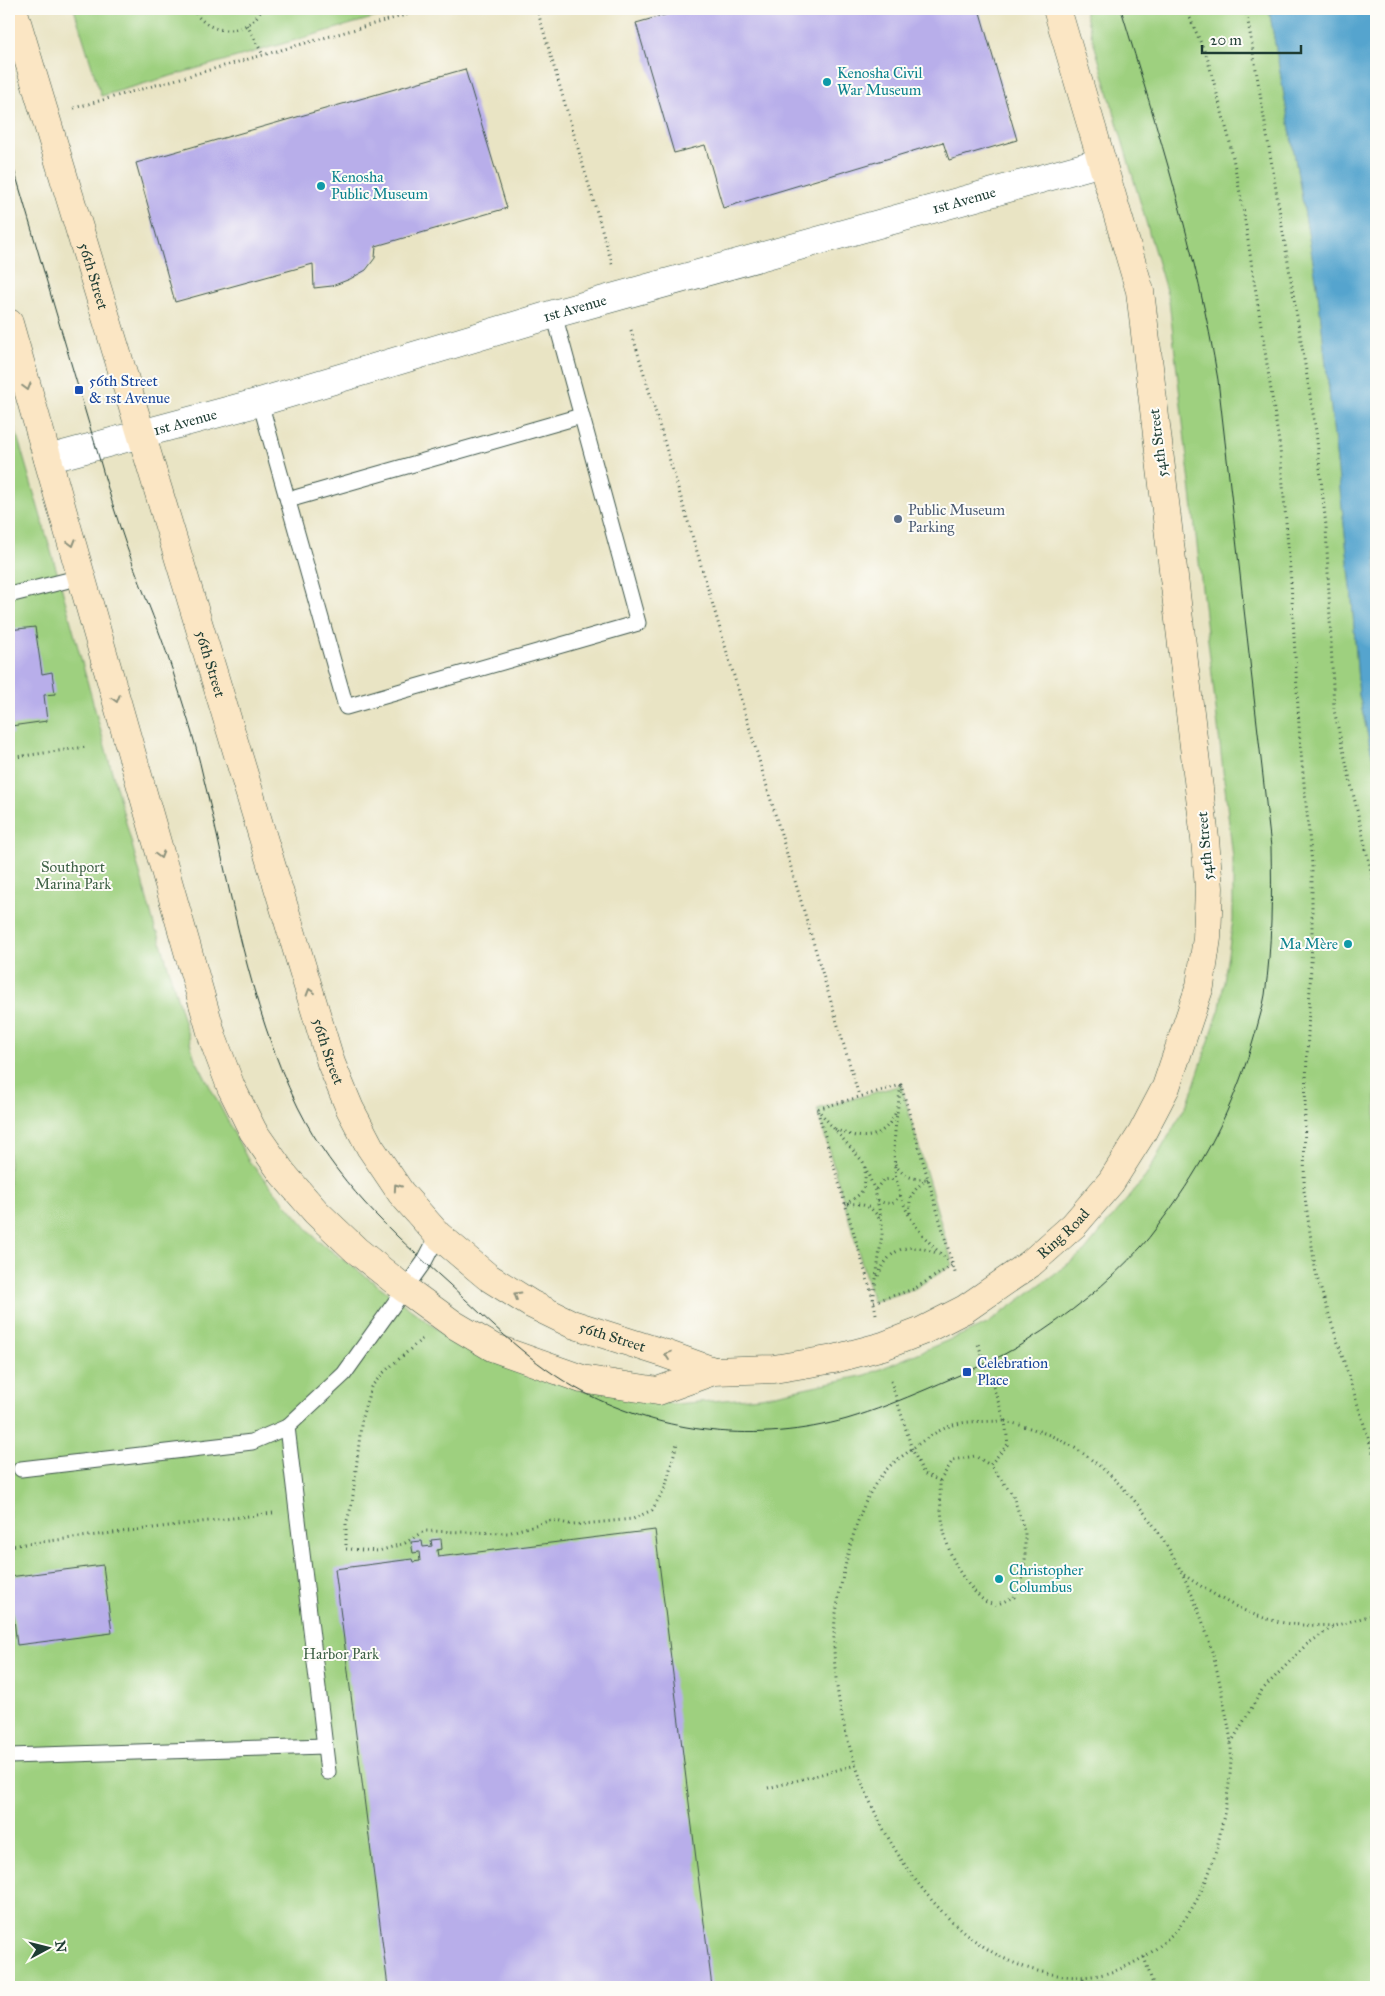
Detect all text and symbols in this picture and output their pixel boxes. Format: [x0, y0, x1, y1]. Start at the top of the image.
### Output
scale bar [1202, 22, 1301, 54]
text: 20 m [1210, 31, 1242, 49]
place label: Kenosha Civil War Museum [837, 64, 923, 99]
marker: Kenosha Civil War Museum [821, 76, 833, 88]
place label: Kenosha Public Museum [331, 168, 428, 203]
marker: Kenosha Public Museum [315, 180, 327, 192]
street label: 1st Avenue [930, 183, 998, 218]
street label: 56th Street [75, 241, 112, 312]
street label: 1st Avenue [541, 291, 609, 326]
place label: 56th Street & 1st Avenue [89, 372, 170, 407]
one-way arrow [22, 382, 32, 390]
marker: 56th Street & 1st Avenue [73, 384, 85, 396]
street label: 1st Avenue [151, 405, 219, 439]
street label: 54th Street [1145, 407, 1171, 478]
place label: Public Museum Parking [908, 501, 1005, 536]
marker: Public Museum Parking [892, 513, 904, 525]
one-way arrow [66, 538, 77, 547]
street label: 56th Street [192, 628, 229, 700]
one-way arrow [110, 695, 121, 704]
street label: 54th Street [1193, 810, 1217, 881]
one-way arrow [155, 851, 165, 859]
park label: Southport Marina Park [35, 858, 111, 893]
place label: Ma Mère [1280, 935, 1338, 953]
marker: Ma Mère [1342, 938, 1354, 950]
one-way arrow [306, 989, 316, 997]
street label: 56th Street [309, 1016, 348, 1088]
one-way arrow [394, 1183, 403, 1193]
street label: Ring Road [1033, 1204, 1093, 1262]
one-way arrow [514, 1292, 523, 1301]
street label: 56th Street [577, 1318, 648, 1356]
one-way arrow [664, 1350, 672, 1360]
place label: Celebration Place [977, 1354, 1048, 1389]
marker: Celebration Place [961, 1366, 973, 1378]
place label: Christopher Columbus [1009, 1561, 1084, 1596]
marker: Christopher Columbus [993, 1573, 1005, 1585]
park label: Harbor Park [303, 1645, 379, 1663]
north arrow [22, 1924, 72, 1974]
text: N [51, 1940, 70, 1954]

